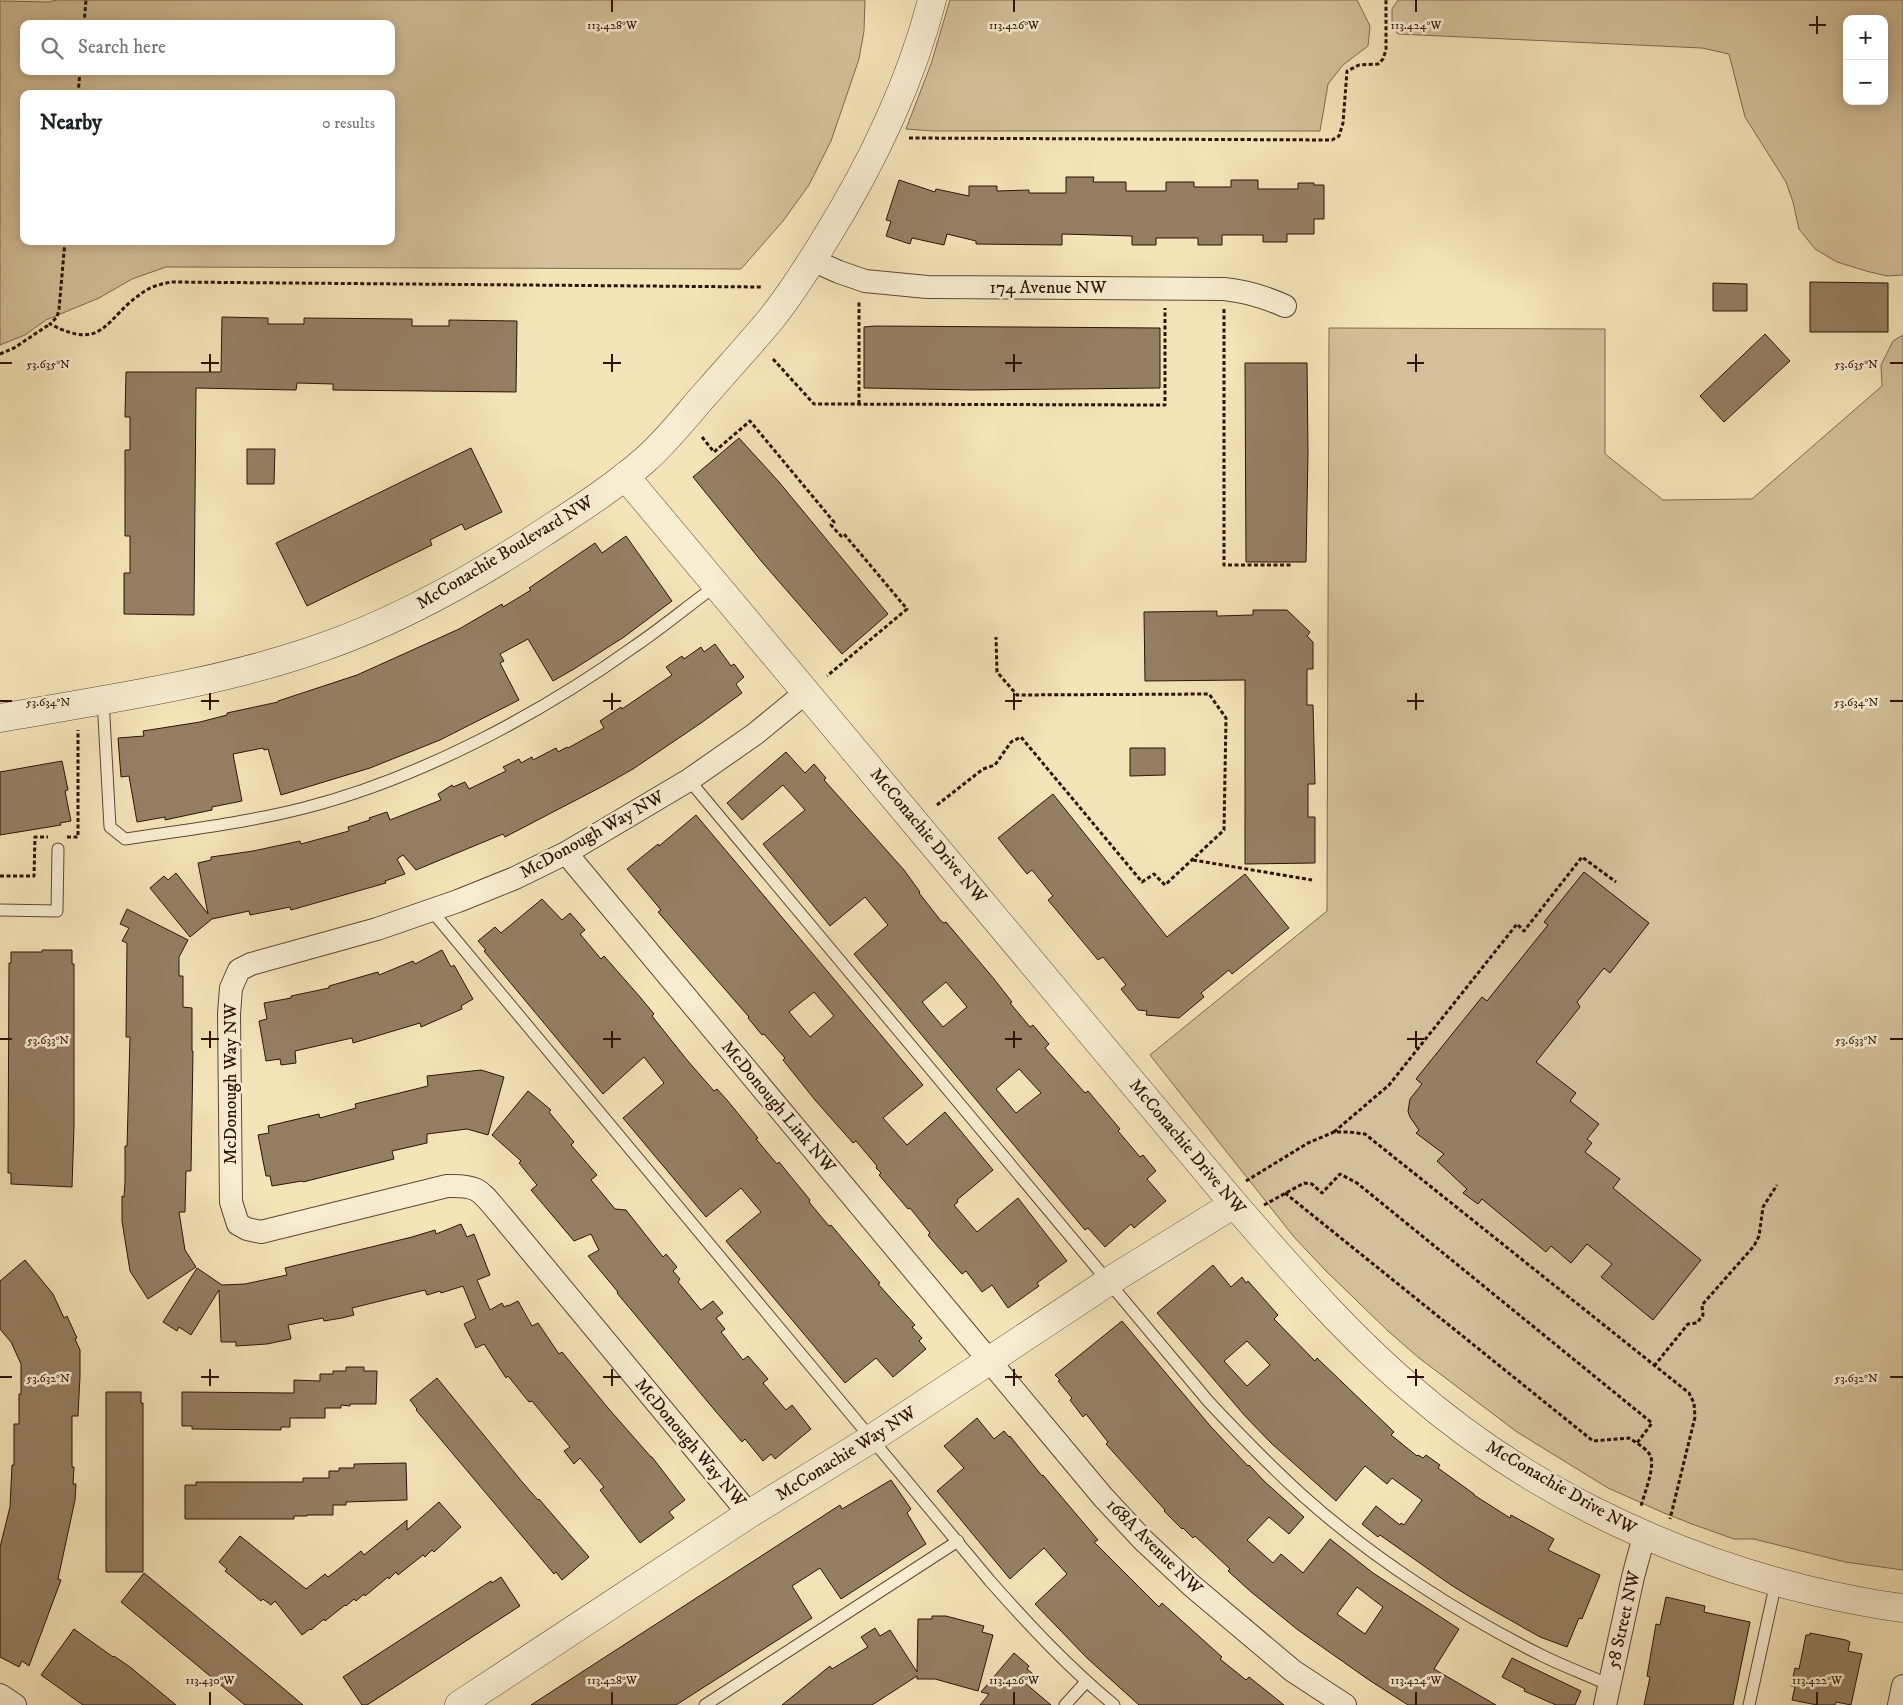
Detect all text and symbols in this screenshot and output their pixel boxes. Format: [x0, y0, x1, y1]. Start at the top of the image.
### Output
map controls [1843, 15, 1888, 105]
button: + [1843, 15, 1888, 60]
text: 113.428°W [587, 18, 638, 33]
text: 113.426°W [989, 18, 1040, 33]
text: 113.424°W [1391, 18, 1442, 33]
search box [20, 20, 395, 75]
icon: search [38, 34, 66, 62]
text: Search here [78, 36, 166, 59]
button: − [1843, 60, 1888, 105]
text: Nearby [40, 110, 102, 136]
text: 0 results [322, 113, 375, 133]
street label: 174 Avenue NW [989, 277, 1107, 299]
text: 53.635°N [26, 357, 70, 372]
text: 53.635°N [1834, 357, 1878, 372]
street label: McConachie Boulevard NW [412, 491, 598, 615]
text: 53.634°N [26, 695, 70, 710]
text: 53.634°N [1834, 695, 1878, 710]
street label: McConachie Drive NW [865, 764, 991, 909]
street label: McDonough Way NW [516, 786, 668, 884]
street label: McDonough Way NW [220, 1003, 242, 1165]
text: 53.633°N [27, 1033, 69, 1048]
text: 53.633°N [1835, 1033, 1877, 1048]
street label: McDonough Link NW [716, 1036, 840, 1178]
street label: McConachie Drive NW [1124, 1075, 1250, 1220]
text: 53.632°N [26, 1371, 70, 1386]
text: 53.632°N [1834, 1371, 1878, 1386]
street label: McDonough Way NW [630, 1374, 751, 1512]
street label: McConachie Way NW [772, 1402, 921, 1506]
street label: McConachie Drive NW [1482, 1436, 1641, 1540]
street label: 168A Avenue NW [1101, 1494, 1207, 1600]
street label: 58 Street NW [1602, 1569, 1646, 1671]
text: 113.430°W [186, 1673, 235, 1688]
text: 113.428°W [587, 1673, 638, 1688]
text: 113.426°W [989, 1673, 1040, 1688]
text: 113.424°W [1391, 1673, 1442, 1688]
text: 113.422°W [1792, 1673, 1843, 1688]

